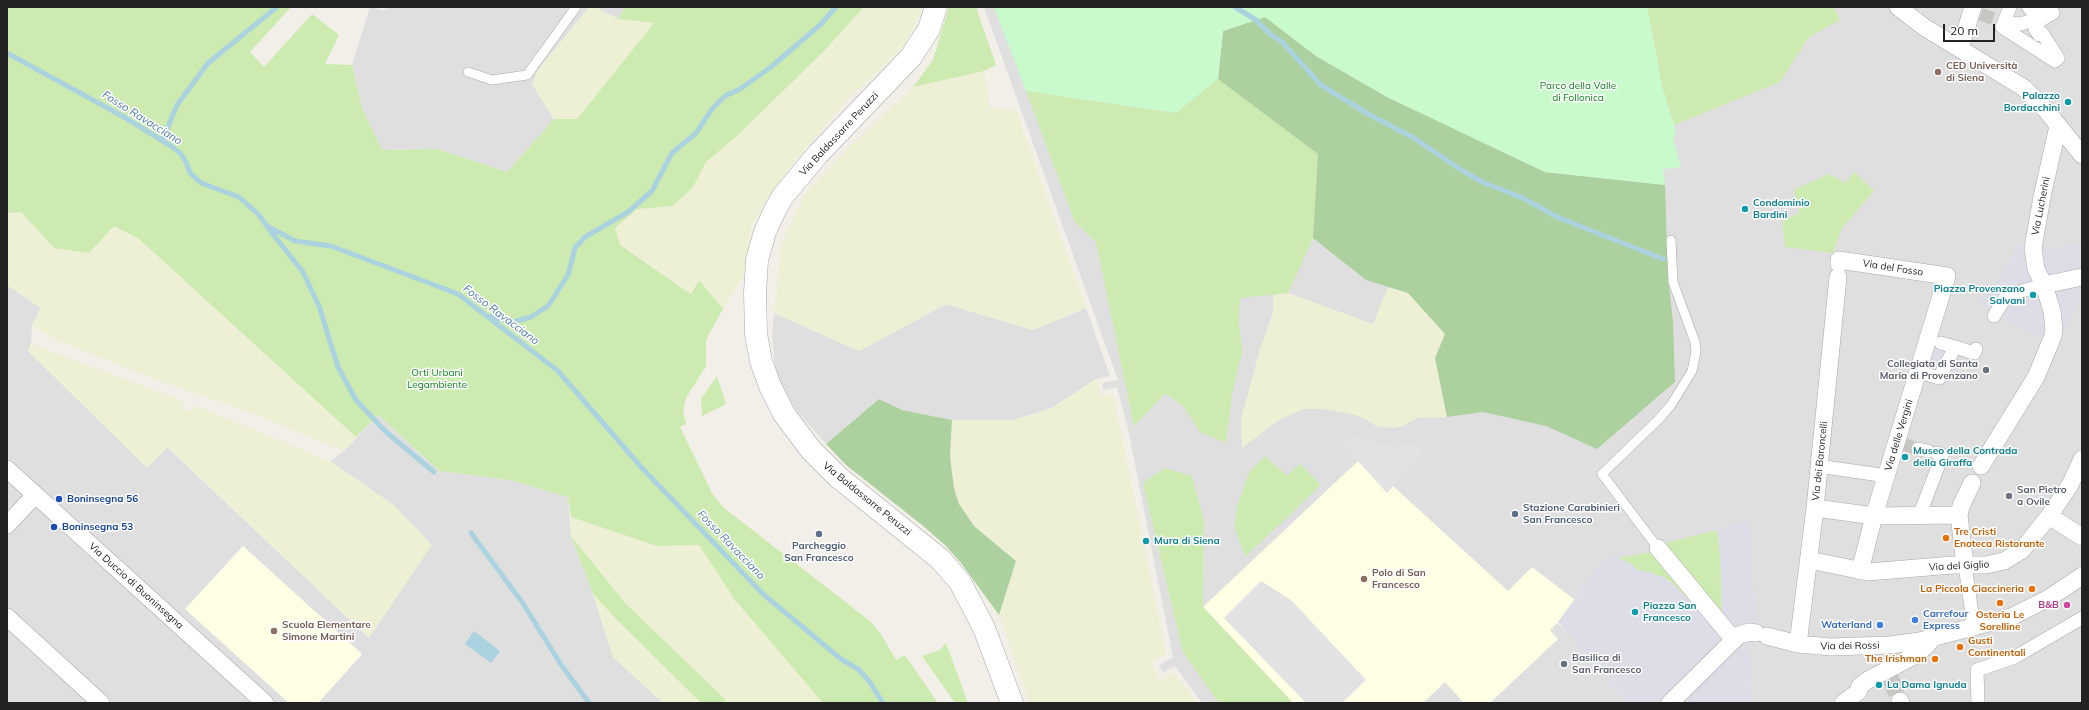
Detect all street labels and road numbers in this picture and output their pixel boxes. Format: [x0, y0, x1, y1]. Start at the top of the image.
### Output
street label: Via Baldassarre Peruzzi [797, 90, 881, 178]
street label: Via Lucherini [2029, 176, 2053, 236]
street label: Via del Fosso [1862, 257, 1924, 279]
street label: Via delle Vergini [1882, 398, 1916, 472]
street label: Via dei Baroncelli [1810, 421, 1830, 501]
street label: Via Baldassarre Peruzzi [820, 460, 914, 538]
street label: Via Duccio di Buoninsegna [86, 540, 186, 632]
street label: Via del Giglio [1928, 558, 1990, 574]
street label: Via dei Rossi [1820, 639, 1880, 653]

